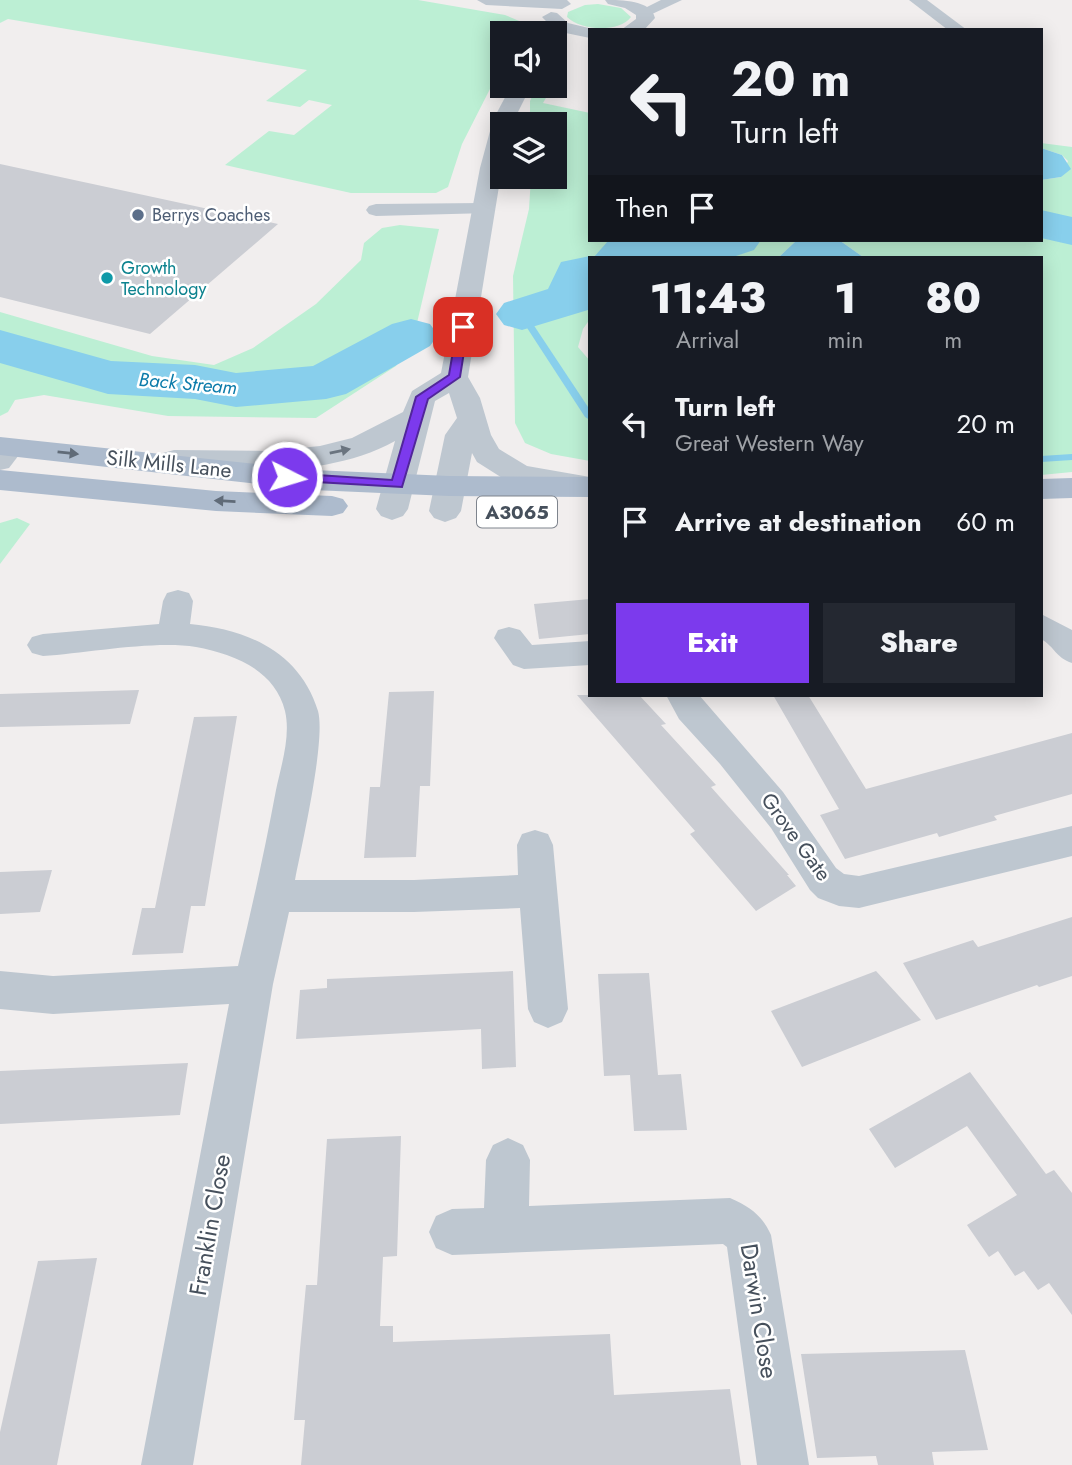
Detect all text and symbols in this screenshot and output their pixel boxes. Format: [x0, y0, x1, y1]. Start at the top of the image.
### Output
map controls [490, 21, 567, 189]
button: sound [490, 21, 567, 98]
text: 20 m [731, 44, 850, 114]
icon: left [616, 56, 707, 147]
text: Turn left [731, 109, 838, 155]
button: layers [490, 112, 567, 189]
text: Then [616, 189, 669, 227]
icon: arrive [683, 189, 721, 227]
place label: Berrys Coaches [152, 202, 270, 228]
marker: Berrys Coaches [130, 207, 146, 223]
place label: Growth Technology [121, 255, 206, 302]
text: 11:43 [650, 268, 766, 329]
text: 1 [834, 268, 857, 329]
text: 80 [925, 268, 981, 329]
marker: Growth Technology [99, 270, 115, 286]
pin [433, 297, 493, 357]
icon: arrive [444, 308, 482, 346]
text: Arrival [676, 323, 739, 357]
text: min [827, 323, 863, 357]
text: m [944, 323, 962, 357]
water label: Back Stream [138, 366, 238, 401]
text: Turn left [675, 388, 775, 426]
icon: left [616, 405, 654, 443]
text: 20 m [957, 405, 1015, 443]
text: Great Western Way [675, 426, 864, 460]
position arrow [250, 440, 324, 514]
street label: Silk Mills Lane [105, 443, 233, 486]
one-way arrow [329, 445, 351, 456]
one-way arrow [58, 448, 80, 459]
one-way arrow [214, 496, 236, 507]
road number: A3065 [477, 496, 557, 527]
icon: arrive [616, 503, 654, 541]
text: Arrive at destination [675, 503, 922, 541]
text: 60 m [956, 503, 1015, 541]
button: Exit [616, 603, 809, 683]
button: Share [823, 603, 1015, 683]
street label: Grove Gate [754, 787, 838, 887]
street label: Franklin Close [180, 1151, 239, 1298]
street label: Darwin Close [732, 1241, 787, 1381]

